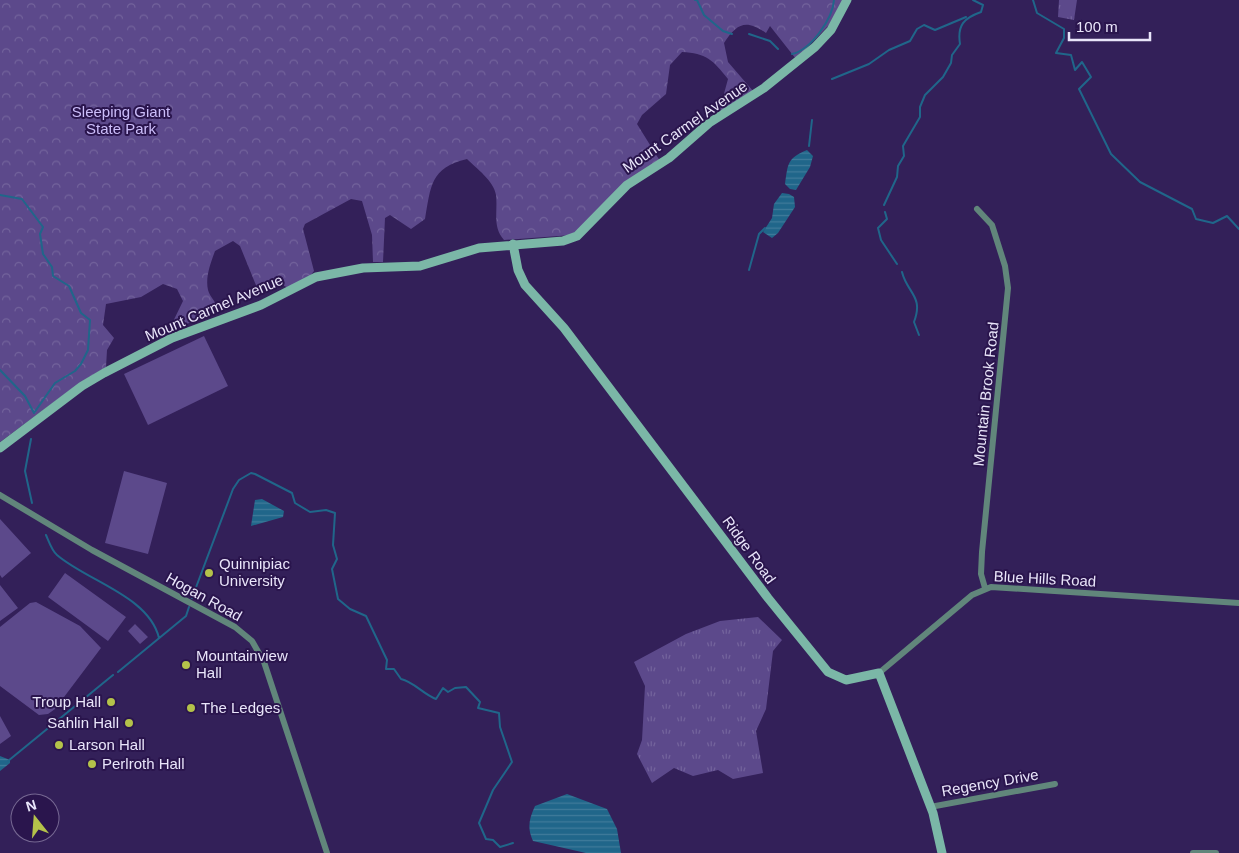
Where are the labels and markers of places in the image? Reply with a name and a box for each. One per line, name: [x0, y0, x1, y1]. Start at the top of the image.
place label: Quinnipiac University: [219, 555, 290, 589]
marker: Quinnipiac University: [203, 567, 215, 579]
place label: Mountainview Hall: [196, 647, 288, 681]
marker: Mountainview Hall: [180, 659, 192, 671]
place label: Troup Hall: [32, 693, 101, 710]
marker: Troup Hall: [105, 696, 117, 708]
place label: The Ledges: [201, 699, 280, 716]
marker: The Ledges: [185, 702, 197, 714]
place label: Sahlin Hall: [47, 714, 119, 731]
marker: Sahlin Hall: [123, 717, 135, 729]
place label: Larson Hall: [69, 736, 145, 753]
marker: Larson Hall: [53, 739, 65, 751]
place label: Perlroth Hall: [102, 755, 185, 772]
marker: Perlroth Hall: [86, 758, 98, 770]

